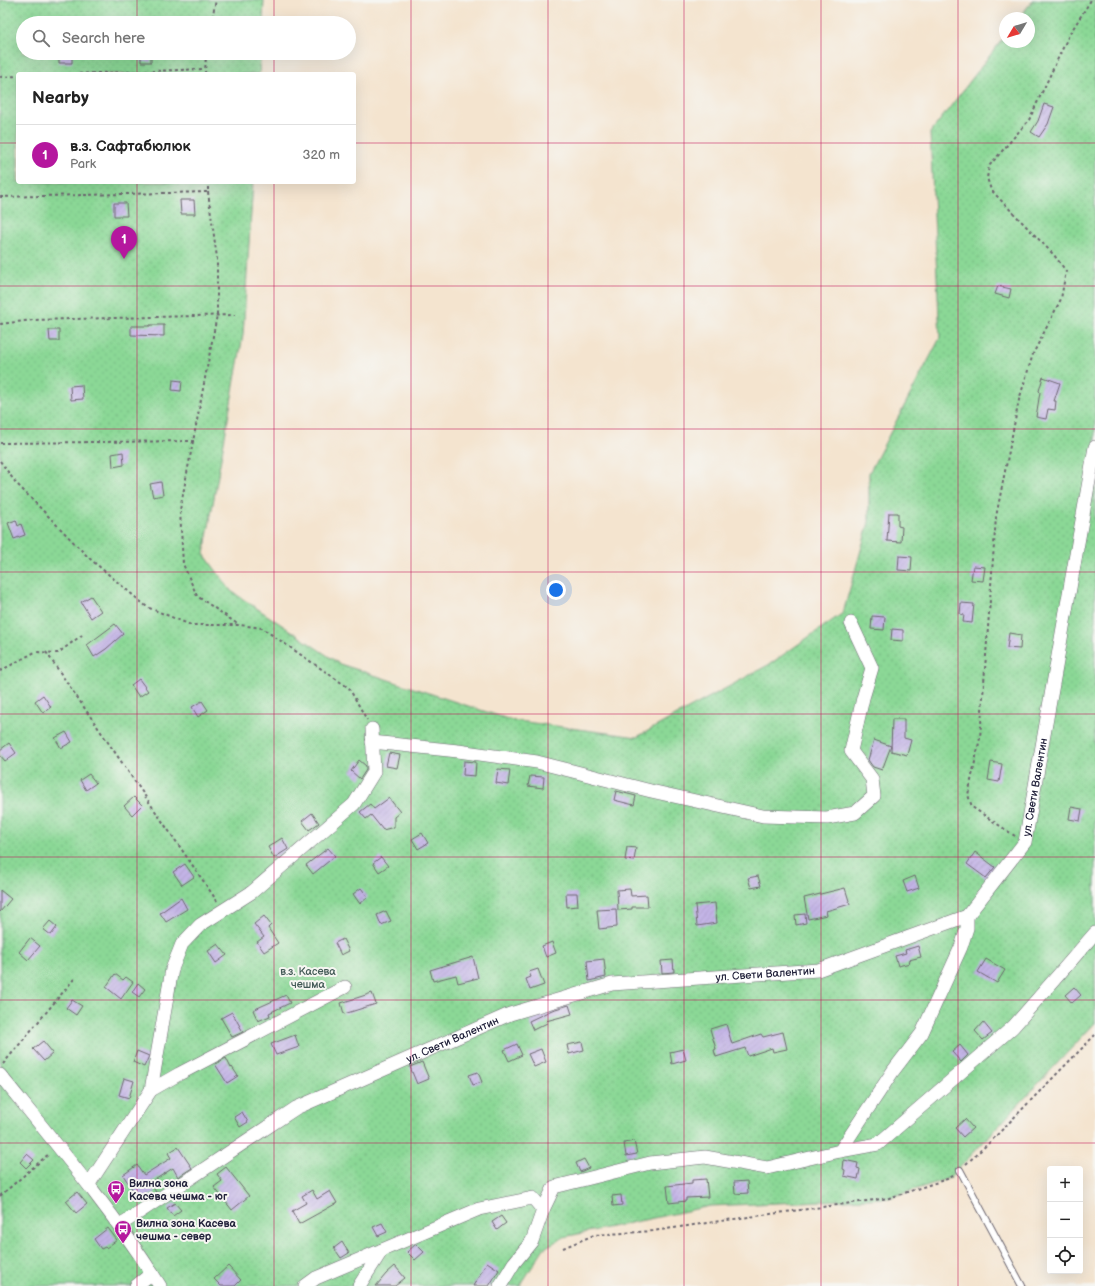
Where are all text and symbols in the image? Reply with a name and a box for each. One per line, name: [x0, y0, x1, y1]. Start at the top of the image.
north arrow: [999, 12, 1035, 48]
search box: [16, 16, 356, 60]
icon: search: [30, 27, 52, 49]
text: Search here: [62, 29, 145, 48]
text: Nearby: [32, 88, 89, 108]
text: в.з. Сафтабюлюк: [70, 137, 191, 156]
text: 1: [42, 147, 48, 163]
text: 320 m: [302, 147, 340, 163]
text: Park: [70, 156, 96, 172]
pin: 1: [111, 226, 137, 259]
your location: [546, 580, 566, 600]
street label: ул. Свети Валентин: [1020, 737, 1050, 838]
street label: ул. Свети Валентин: [715, 964, 815, 984]
park label: в.з. Касева чешма: [280, 965, 336, 991]
street label: ул. Свети Валентин: [404, 1014, 501, 1066]
map controls: [1047, 1166, 1083, 1274]
button: +: [1047, 1166, 1083, 1202]
place label: Вилна зона Касева чешма - юг: [129, 1177, 228, 1203]
bus stop icon: Вилна зона Касева чешма - юг: [106, 1179, 126, 1204]
button: −: [1047, 1202, 1083, 1238]
place label: Вилна зона Касева чешма - север: [136, 1217, 236, 1243]
bus stop icon: Вилна зона Касева чешма - север: [113, 1219, 133, 1244]
button: locate: [1047, 1238, 1083, 1274]

